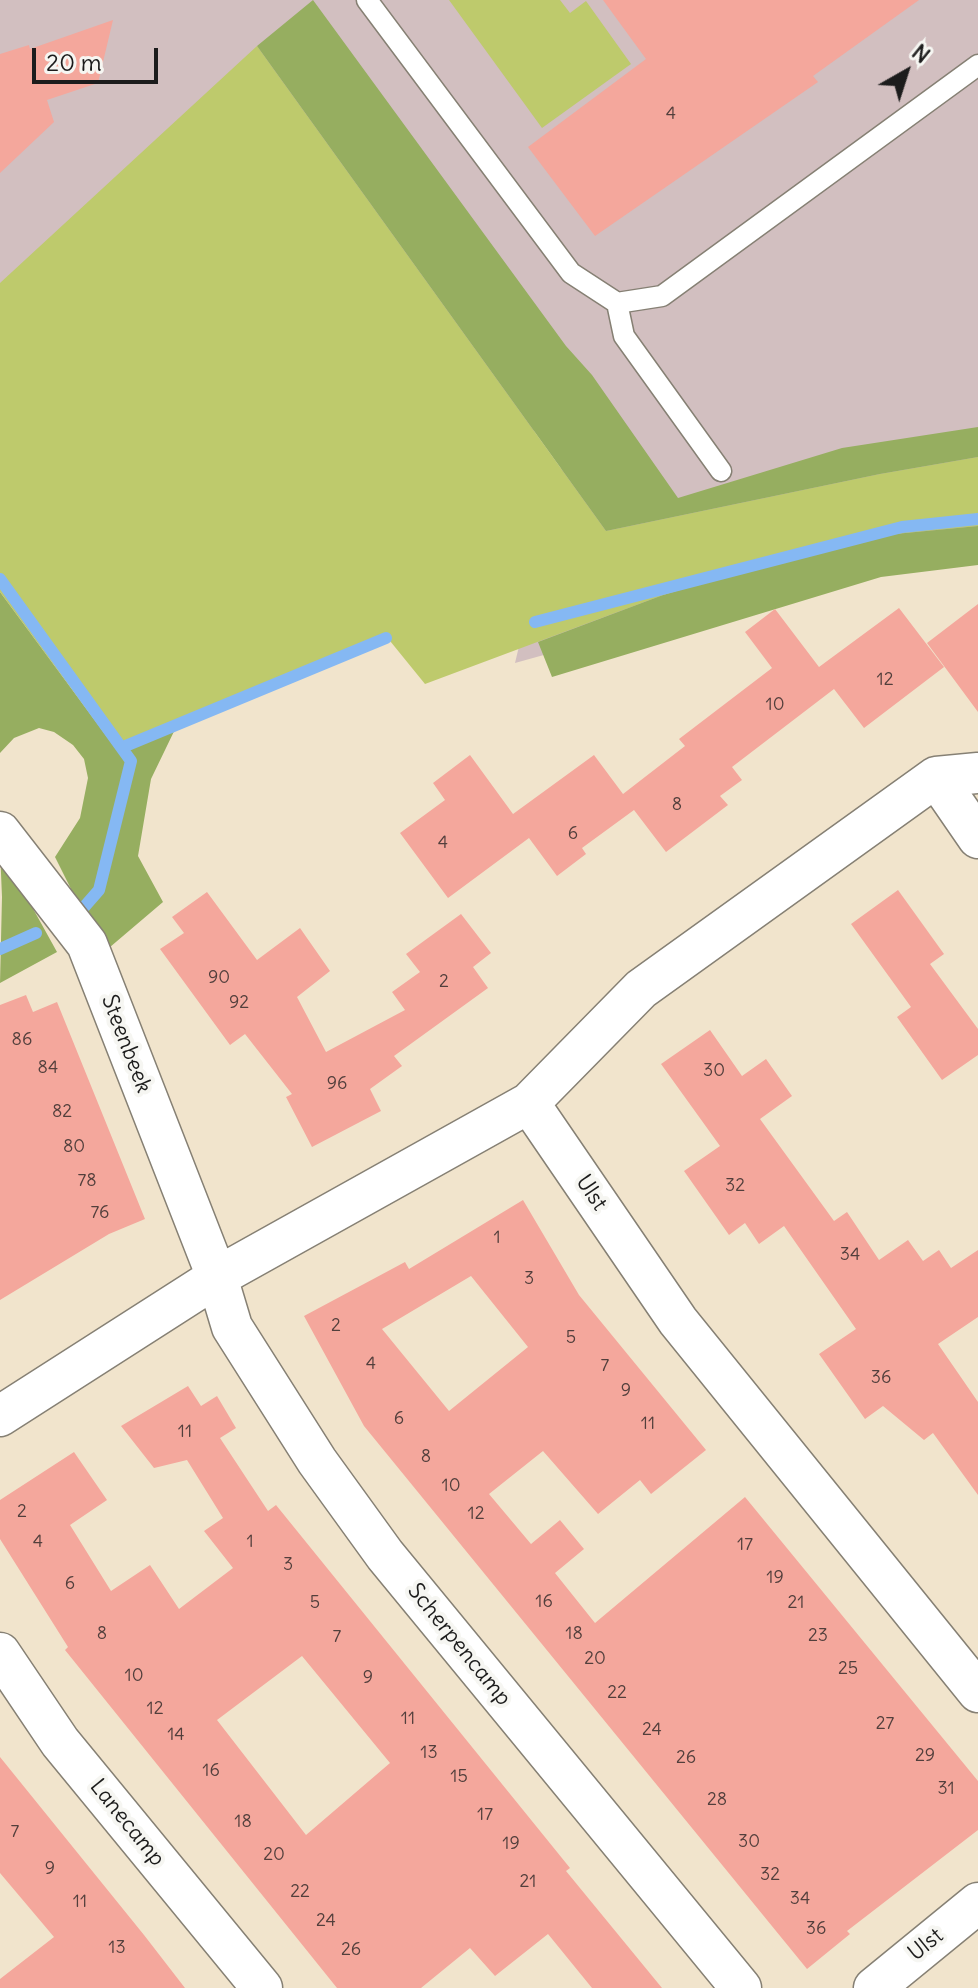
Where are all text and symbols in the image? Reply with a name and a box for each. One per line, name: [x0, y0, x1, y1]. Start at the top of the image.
scale bar: [36, 32, 162, 82]
north arrow: [866, 32, 946, 112]
text: N: [906, 38, 936, 69]
text: 20 m: [46, 47, 102, 77]
house number: 4: [666, 103, 676, 125]
house number: 12: [876, 669, 894, 691]
house number: 10: [766, 694, 784, 716]
house number: 8: [672, 794, 682, 816]
house number: 6: [568, 823, 578, 845]
house number: 4: [438, 832, 448, 854]
house number: 90: [208, 967, 230, 989]
house number: 2: [439, 971, 449, 993]
street label: Steenbeek: [95, 991, 157, 1097]
house number: 92: [229, 992, 249, 1014]
house number: 86: [12, 1029, 32, 1051]
house number: 84: [38, 1057, 58, 1079]
house number: 30: [703, 1060, 725, 1082]
house number: 96: [327, 1073, 347, 1095]
house number: 82: [52, 1101, 72, 1123]
house number: 80: [63, 1136, 85, 1158]
house number: 78: [77, 1170, 97, 1192]
street label: Ulst: [570, 1170, 612, 1216]
house number: 32: [725, 1175, 745, 1197]
house number: 76: [91, 1202, 109, 1224]
house number: 1: [493, 1227, 501, 1249]
house number: 34: [840, 1244, 860, 1266]
house number: 3: [524, 1268, 534, 1290]
house number: 2: [331, 1315, 341, 1337]
house number: 5: [566, 1327, 576, 1349]
house number: 4: [366, 1353, 376, 1375]
house number: 7: [601, 1355, 609, 1377]
house number: 36: [871, 1367, 891, 1389]
house number: 9: [621, 1380, 631, 1402]
house number: 6: [394, 1408, 404, 1430]
house number: 11: [641, 1413, 655, 1435]
house number: 11: [178, 1421, 192, 1443]
house number: 8: [421, 1446, 431, 1468]
house number: 10: [442, 1475, 460, 1497]
house number: 2: [17, 1501, 27, 1523]
house number: 12: [467, 1503, 485, 1525]
house number: 4: [33, 1531, 43, 1553]
house number: 1: [246, 1531, 254, 1553]
house number: 17: [737, 1534, 753, 1556]
house number: 3: [283, 1554, 293, 1576]
house number: 19: [766, 1567, 784, 1589]
house number: 6: [65, 1573, 75, 1595]
street label: Scherpencamp: [402, 1579, 516, 1711]
house number: 16: [535, 1591, 553, 1613]
house number: 5: [310, 1592, 320, 1614]
house number: 21: [787, 1592, 805, 1614]
house number: 8: [97, 1623, 107, 1645]
house number: 18: [565, 1623, 583, 1645]
house number: 23: [808, 1625, 828, 1647]
house number: 7: [333, 1626, 341, 1648]
house number: 20: [584, 1648, 606, 1670]
house number: 25: [838, 1658, 858, 1680]
house number: 10: [125, 1665, 143, 1687]
house number: 9: [363, 1667, 373, 1689]
house number: 22: [607, 1682, 627, 1704]
house number: 12: [146, 1698, 164, 1720]
house number: 11: [401, 1708, 415, 1730]
house number: 27: [876, 1713, 894, 1735]
house number: 24: [642, 1719, 662, 1741]
house number: 14: [167, 1724, 185, 1746]
house number: 13: [420, 1742, 438, 1764]
house number: 29: [915, 1745, 935, 1767]
house number: 26: [676, 1747, 696, 1769]
house number: 16: [202, 1760, 220, 1782]
house number: 15: [450, 1766, 468, 1788]
street label: Lanecamp: [84, 1774, 170, 1872]
house number: 31: [937, 1778, 955, 1800]
house number: 28: [707, 1789, 727, 1811]
house number: 17: [477, 1804, 493, 1826]
house number: 18: [234, 1811, 252, 1833]
house number: 7: [11, 1821, 19, 1843]
house number: 30: [738, 1831, 760, 1853]
house number: 19: [502, 1833, 520, 1855]
house number: 20: [263, 1844, 285, 1866]
house number: 9: [45, 1858, 55, 1880]
house number: 32: [760, 1864, 780, 1886]
house number: 21: [519, 1871, 537, 1893]
house number: 22: [290, 1881, 310, 1903]
house number: 34: [790, 1888, 810, 1910]
house number: 11: [73, 1891, 87, 1913]
house number: 24: [316, 1910, 336, 1932]
house number: 36: [806, 1918, 826, 1940]
street label: Ulst: [903, 1923, 949, 1967]
house number: 13: [108, 1937, 126, 1959]
house number: 26: [341, 1939, 361, 1961]

